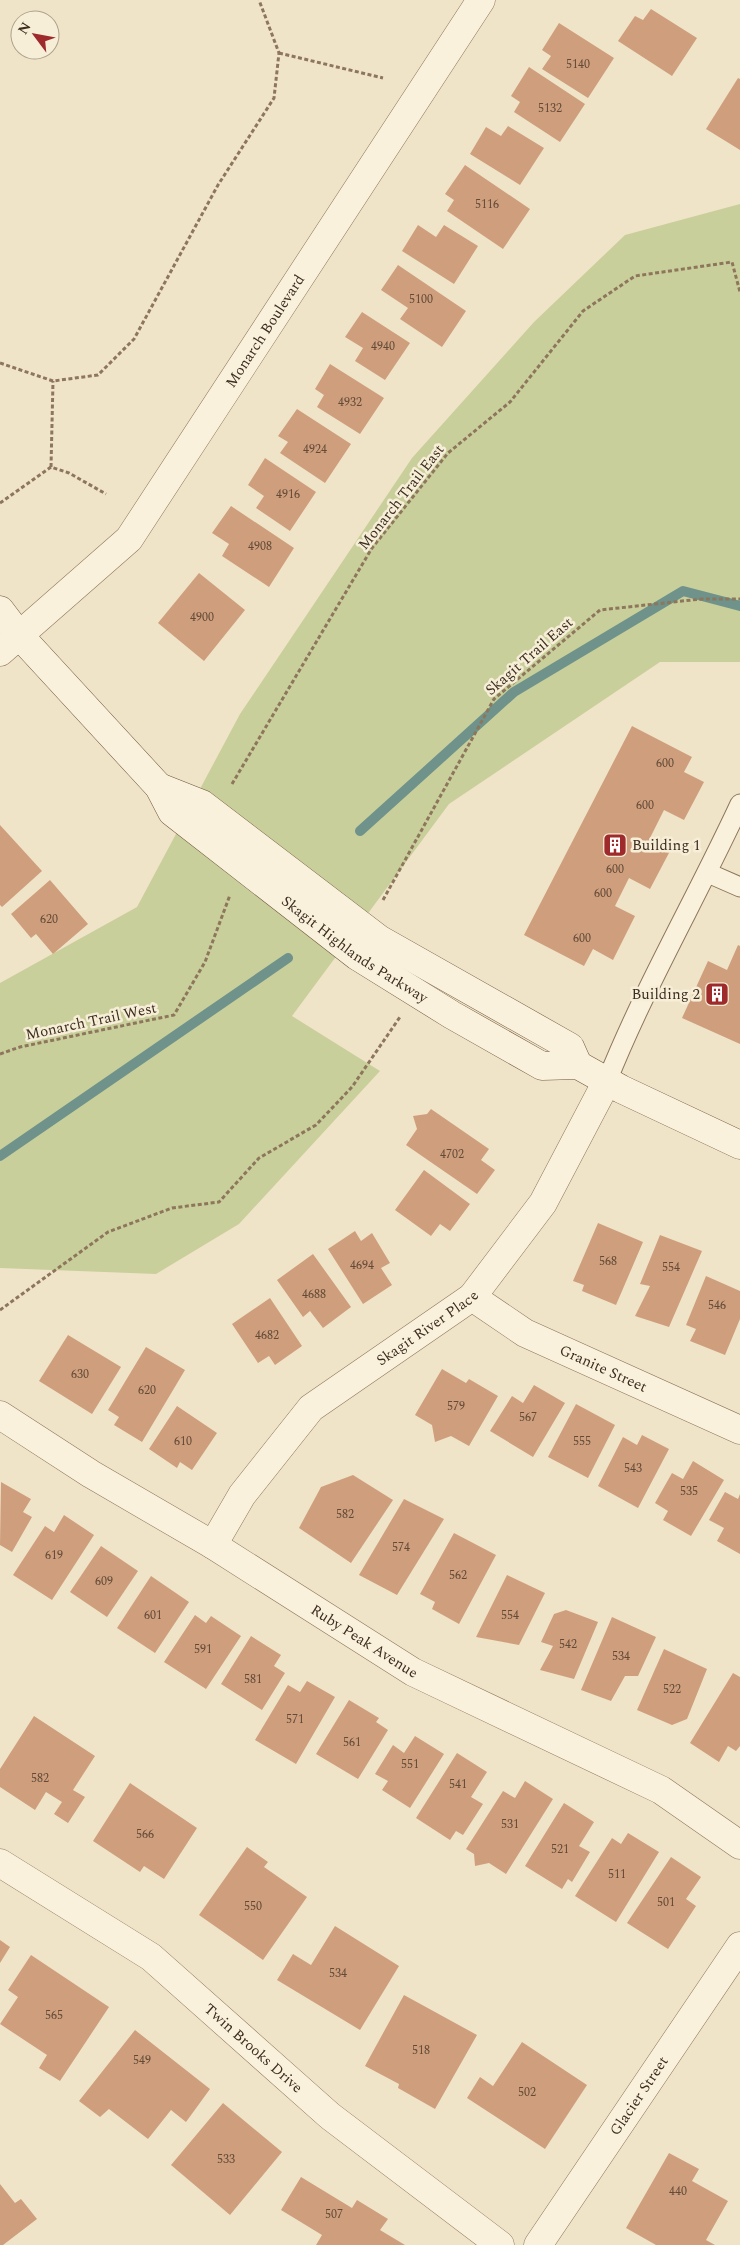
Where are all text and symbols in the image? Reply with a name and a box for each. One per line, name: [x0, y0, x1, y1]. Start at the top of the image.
north arrow: [10, 10, 60, 60]
text: N: [12, 18, 36, 39]
house number: 5140: [566, 55, 590, 74]
house number: 5132: [538, 99, 562, 118]
house number: 5116: [475, 195, 499, 214]
street label: Monarch Boulevard: [220, 270, 311, 392]
house number: 5100: [409, 290, 433, 309]
house number: 4940: [371, 337, 395, 356]
house number: 4932: [338, 393, 362, 412]
street label: Monarch Trail East: [353, 439, 450, 555]
house number: 4924: [303, 440, 327, 459]
house number: 4916: [276, 485, 300, 504]
house number: 4908: [248, 537, 272, 556]
house number: 4900: [190, 608, 214, 627]
street label: Skagit Trail East: [480, 612, 578, 701]
house number: 600: [656, 754, 674, 773]
house number: 600: [636, 796, 654, 815]
building icon: Building 1: [602, 832, 628, 858]
place label: Building 1: [632, 834, 701, 857]
house number: 600: [606, 860, 624, 879]
house number: 600: [594, 884, 612, 903]
street label: Skagit Highlands Parkway: [276, 890, 433, 1010]
house number: 620: [40, 910, 58, 929]
house number: 600: [573, 929, 591, 948]
building icon: Building 2: [704, 981, 730, 1007]
place label: Building 2: [631, 983, 700, 1006]
street label: Monarch Trail West: [23, 996, 159, 1047]
house number: 4702: [440, 1145, 464, 1164]
house number: 568: [599, 1252, 617, 1271]
house number: 4694: [350, 1256, 374, 1275]
house number: 554: [662, 1258, 680, 1277]
house number: 4688: [302, 1285, 326, 1304]
street label: Skagit River Place: [372, 1286, 485, 1372]
house number: 546: [708, 1296, 726, 1315]
house number: 4682: [255, 1326, 279, 1345]
street label: Granite Street: [556, 1339, 651, 1399]
house number: 630: [71, 1365, 89, 1384]
house number: 620: [138, 1381, 156, 1400]
house number: 579: [447, 1397, 465, 1416]
house number: 567: [519, 1408, 537, 1427]
house number: 610: [174, 1432, 192, 1451]
house number: 555: [573, 1432, 591, 1451]
house number: 543: [624, 1459, 642, 1478]
house number: 535: [680, 1482, 698, 1501]
house number: 582: [336, 1505, 354, 1524]
house number: 574: [392, 1538, 410, 1557]
house number: 619: [45, 1546, 63, 1565]
house number: 562: [449, 1566, 467, 1585]
house number: 609: [95, 1572, 113, 1591]
street label: Ruby Peak Avenue: [306, 1599, 421, 1685]
house number: 601: [144, 1606, 162, 1625]
house number: 554: [501, 1606, 519, 1625]
house number: 542: [559, 1635, 577, 1654]
house number: 591: [194, 1640, 212, 1659]
house number: 534: [612, 1647, 630, 1666]
house number: 581: [244, 1670, 262, 1689]
house number: 522: [663, 1680, 681, 1699]
house number: 571: [286, 1710, 304, 1729]
house number: 561: [343, 1733, 361, 1752]
house number: 551: [401, 1755, 419, 1774]
house number: 582: [31, 1769, 49, 1788]
house number: 541: [449, 1775, 467, 1794]
house number: 531: [501, 1815, 519, 1834]
house number: 566: [136, 1825, 154, 1844]
house number: 521: [551, 1840, 569, 1859]
house number: 511: [608, 1865, 626, 1884]
house number: 501: [657, 1893, 675, 1912]
house number: 550: [244, 1897, 262, 1916]
house number: 534: [329, 1964, 347, 1983]
street label: Twin Brooks Drive: [199, 1998, 308, 2099]
house number: 565: [45, 2006, 63, 2025]
house number: 518: [412, 2041, 430, 2060]
house number: 549: [133, 2051, 151, 2070]
street label: Glacier Street: [604, 2052, 674, 2141]
house number: 502: [518, 2083, 536, 2102]
house number: 533: [217, 2150, 235, 2169]
house number: 440: [669, 2182, 687, 2201]
house number: 507: [325, 2205, 343, 2224]

